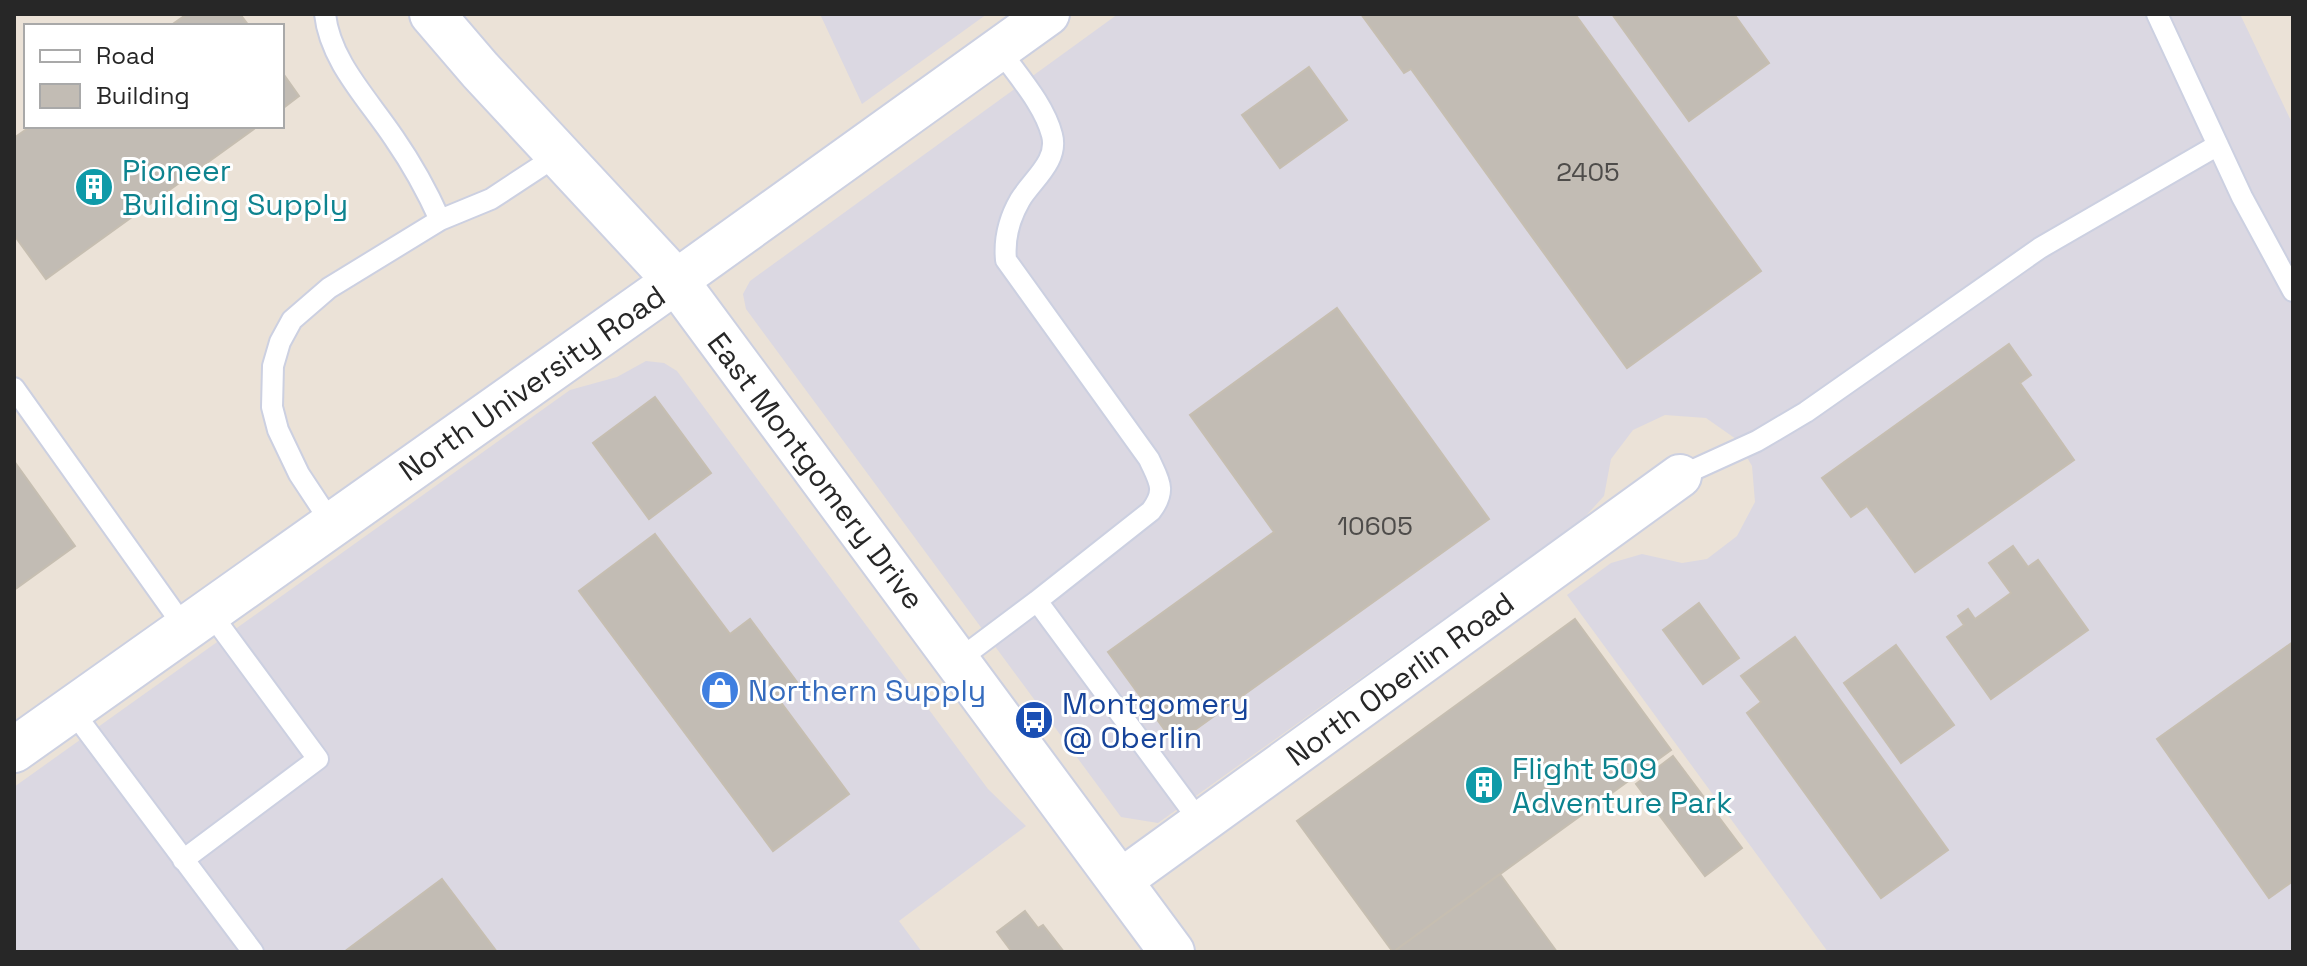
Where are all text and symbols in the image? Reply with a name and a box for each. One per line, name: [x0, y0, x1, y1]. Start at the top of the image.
legend: [24, 24, 284, 128]
text: Road: [96, 40, 155, 71]
text: Building: [96, 80, 190, 111]
place label: Pioneer Building Supply: [122, 151, 348, 224]
house number: 2405: [1556, 155, 1620, 189]
building icon: Pioneer Building Supply: [73, 166, 115, 208]
street label: North University Road: [391, 276, 673, 490]
street label: East Montgomery Drive: [699, 325, 933, 617]
house number: 10605: [1337, 509, 1413, 543]
street label: North Oberlin Road: [1278, 583, 1522, 775]
shop icon: Northern Supply: [699, 669, 741, 711]
place label: Northern Supply: [748, 671, 986, 710]
place label: Montgomery @ Oberlin: [1062, 684, 1249, 757]
bus stop icon: Montgomery @ Oberlin: [1013, 699, 1055, 741]
place label: Flight 509 Adventure Park: [1512, 749, 1732, 822]
building icon: Flight 509 Adventure Park: [1463, 764, 1505, 806]

